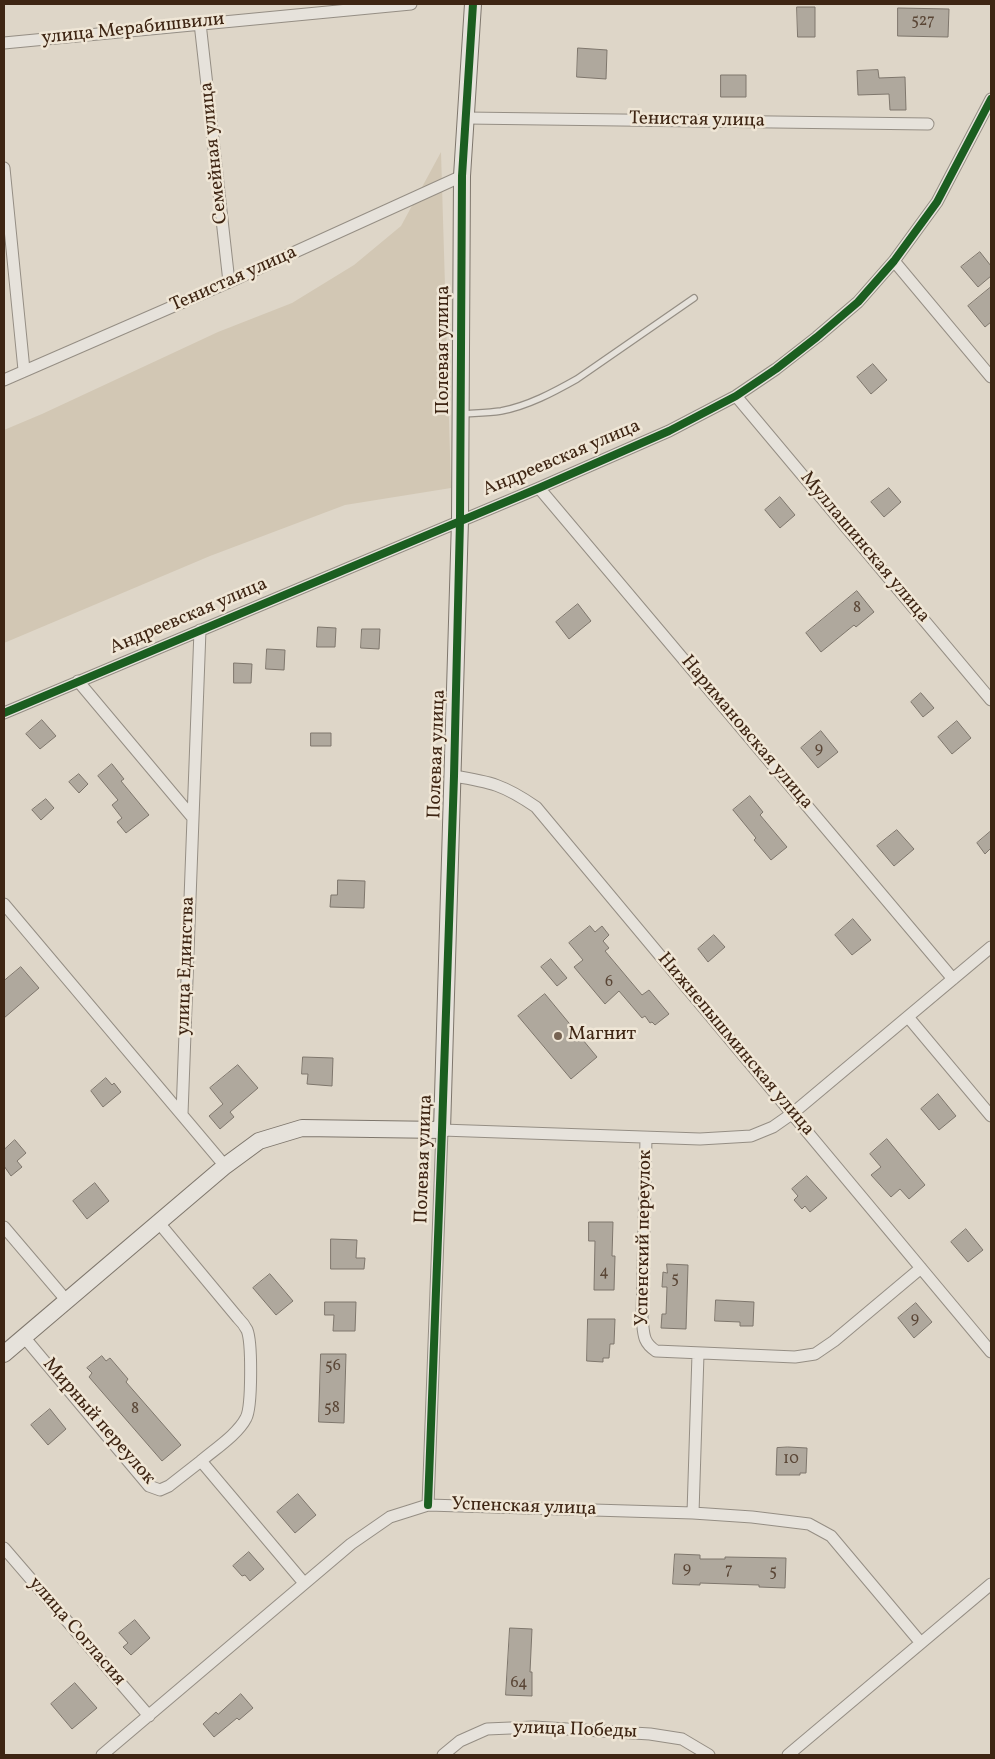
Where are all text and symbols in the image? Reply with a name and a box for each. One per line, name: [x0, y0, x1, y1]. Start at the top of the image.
street label: улица Мерабишвили: [40, 9, 226, 51]
house number: 527: [911, 12, 935, 32]
street label: Семейная улица: [196, 81, 234, 225]
street label: Тенистая улица: [629, 108, 765, 134]
street label: Тенистая улица: [167, 242, 301, 318]
street label: Полевая улица: [434, 285, 456, 415]
street label: Андреевская улица: [480, 416, 644, 502]
street label: Муллашинская улица: [794, 468, 934, 628]
street label: Андреевская улица: [107, 574, 271, 660]
house number: 8: [853, 599, 861, 619]
street label: Наримановская улица: [675, 651, 817, 815]
street label: Полевая улица: [424, 689, 452, 819]
house number: 9: [815, 740, 823, 760]
street label: улица Единства: [173, 896, 201, 1036]
street label: Нижнепышминская улица: [651, 949, 819, 1141]
house number: 6: [605, 973, 613, 993]
place label: Магнит: [568, 1025, 636, 1047]
marker: Магнит: [552, 1030, 564, 1042]
street label: Полевая улица: [411, 1094, 439, 1224]
street label: Успенский переулок: [632, 1150, 658, 1326]
house number: 4: [599, 1263, 609, 1283]
house number: 5: [671, 1270, 679, 1290]
house number: 9: [911, 1310, 919, 1330]
street label: Мирный переулок: [37, 1354, 159, 1490]
house number: 56: [325, 1357, 341, 1377]
house number: 58: [324, 1399, 340, 1419]
house number: 8: [131, 1400, 139, 1420]
house number: 10: [783, 1450, 799, 1470]
street label: Успенская улица: [451, 1494, 597, 1522]
house number: 9: [683, 1560, 691, 1580]
house number: 7: [725, 1561, 733, 1581]
house number: 5: [769, 1563, 777, 1583]
street label: улица Согласия: [23, 1573, 129, 1691]
house number: 64: [510, 1674, 528, 1694]
street label: улица Победы: [513, 1717, 637, 1745]

